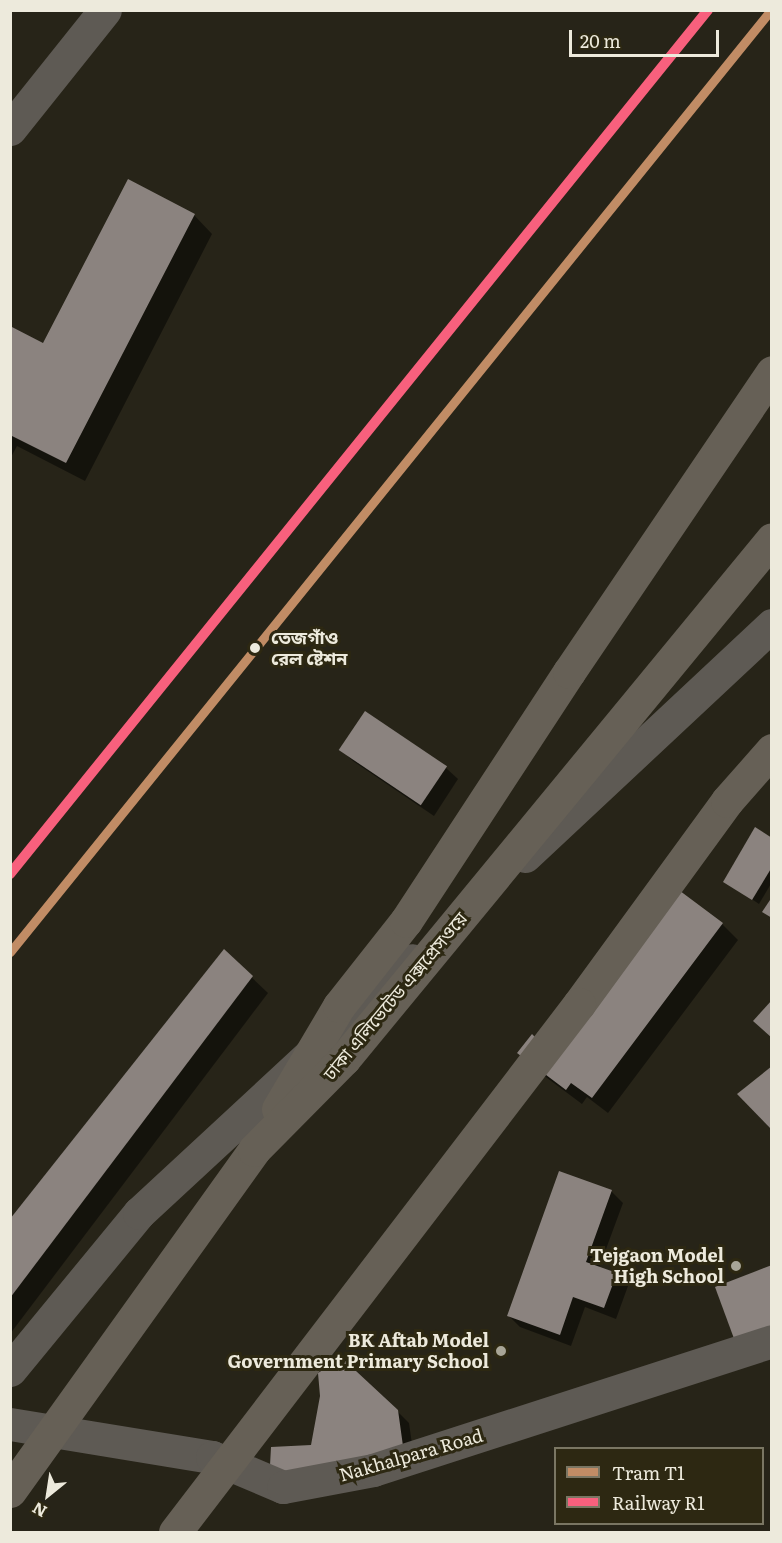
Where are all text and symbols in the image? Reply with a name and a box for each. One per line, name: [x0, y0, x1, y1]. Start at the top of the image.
scale bar: [572, 18, 722, 56]
text: 20 m: [580, 27, 621, 54]
place label: তেজগাঁও রেল ষ্টেশন: [271, 627, 347, 670]
marker: তেজগাঁও রেল ষ্টেশন: [244, 637, 266, 659]
street label: ঢাকা এলিভেটেড এক্সপ্রেসওয়ে: [319, 908, 471, 1084]
place label: Tejgaon Model High School: [590, 1245, 724, 1288]
marker: Tejgaon Model High School: [729, 1259, 743, 1273]
place label: BK Aftab Model Government Primary School: [227, 1330, 489, 1372]
marker: BK Aftab Model Government Primary School: [494, 1344, 508, 1358]
street label: Nakhalpara Road: [337, 1424, 485, 1486]
legend: [554, 1447, 764, 1525]
text: Tram T1: [612, 1459, 685, 1486]
north arrow: [18, 1465, 78, 1525]
text: Railway R1: [612, 1489, 705, 1516]
text: N: [27, 1497, 51, 1524]

